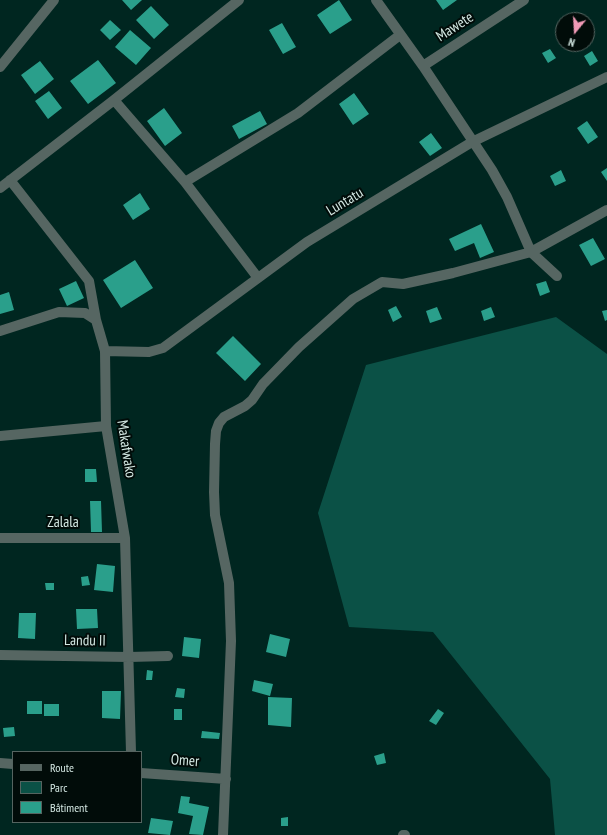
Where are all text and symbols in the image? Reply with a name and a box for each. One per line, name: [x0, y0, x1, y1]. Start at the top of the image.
street label: Mawete: [433, 8, 477, 46]
north arrow: [555, 12, 595, 52]
text: N: [567, 35, 577, 50]
street label: Luntatu: [323, 184, 367, 220]
street label: Makafwako: [113, 419, 139, 479]
street label: Zalala: [47, 514, 79, 532]
street label: Landu II: [64, 632, 106, 650]
legend: [12, 751, 142, 823]
street label: Omer: [170, 751, 200, 771]
text: Route: [50, 760, 74, 775]
text: Parc: [50, 780, 67, 795]
text: Bâtiment: [50, 800, 88, 815]

